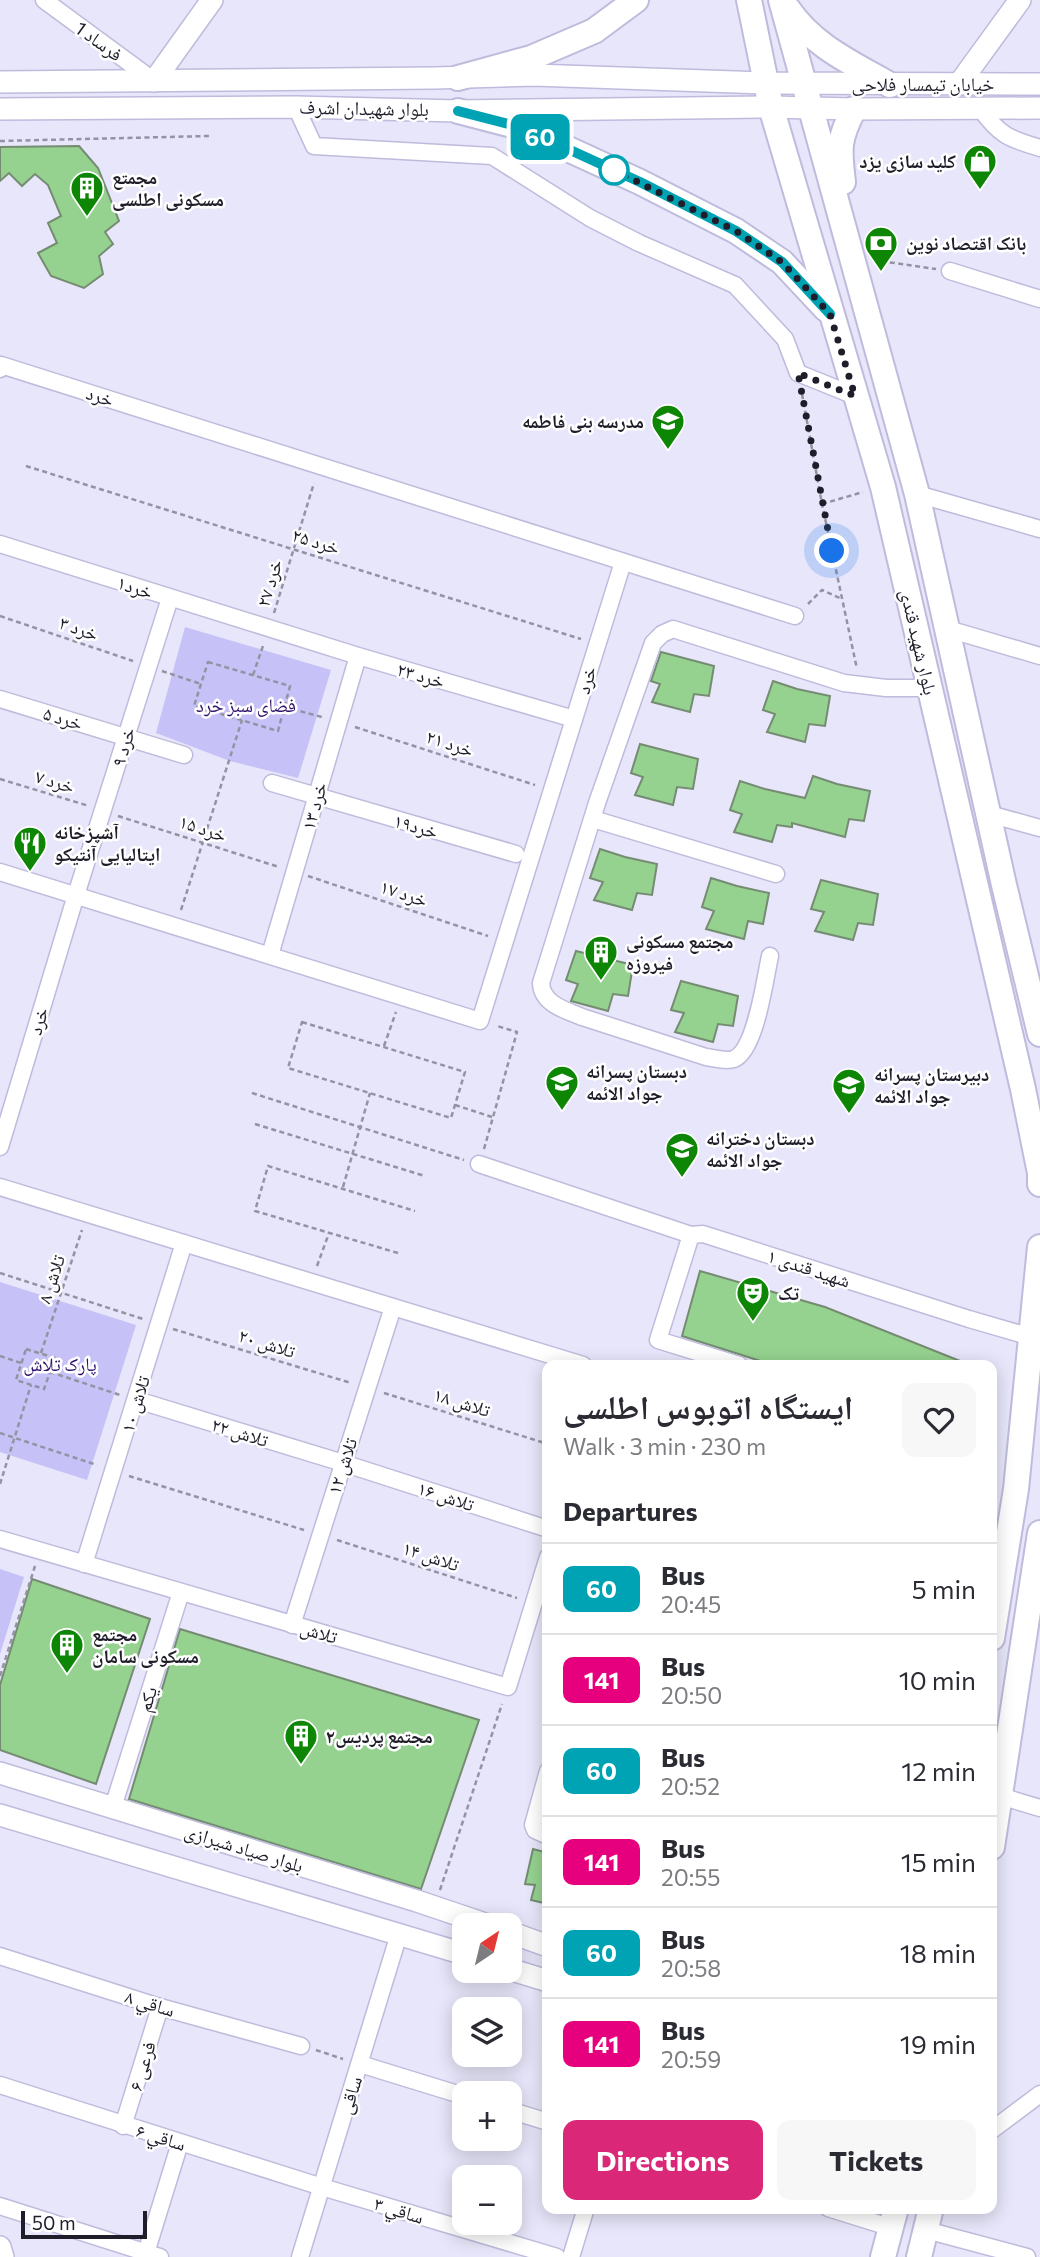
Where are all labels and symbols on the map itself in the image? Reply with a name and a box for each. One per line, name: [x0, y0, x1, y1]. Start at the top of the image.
street label: فرساد 1: [71, 16, 127, 66]
street label: خیابان تیمسار فلاحی: [852, 72, 994, 96]
street label: بلوار شهیدان اشرف: [299, 95, 429, 121]
line badge: 60: [508, 114, 572, 160]
shop icon: کلید سازی یزد: [961, 142, 999, 191]
place label: کلید سازی یزد: [859, 149, 957, 173]
unlabelled marker: [599, 155, 629, 185]
place label: مجمتع مسکونی اطلسی: [112, 165, 224, 211]
building icon: مجمتع مسکونی اطلسی: [68, 169, 106, 218]
bank icon: بانک اقتصاد نوین: [862, 224, 900, 273]
place label: بانک اقتصاد نوین: [906, 231, 1026, 255]
street label: خرد: [83, 380, 117, 412]
school or university icon: مدرسه بنی فاطمه: [649, 402, 687, 451]
place label: مدرسه بنی فاطمه: [522, 409, 644, 433]
street label: خرد ۲۵: [289, 522, 343, 560]
your location: [814, 533, 849, 568]
street label: خرد ۲۷: [250, 556, 288, 610]
street label: خرد۱: [114, 570, 156, 604]
street label: بلوار شهید قندی: [895, 587, 943, 697]
street label: خرد ۳: [56, 610, 102, 646]
street label: خرد ۲۳: [394, 657, 448, 693]
street label: خرد: [570, 663, 602, 697]
park label: فضای سبز خرد: [196, 693, 296, 717]
street label: خرد ۵: [40, 701, 86, 735]
street label: خرد ۹: [106, 724, 140, 770]
street label: خرد ۲۱: [423, 724, 477, 762]
street label: خرد ۷: [32, 764, 78, 798]
street label: خرد ۱۳: [296, 779, 332, 833]
street label: خرد۱۹: [391, 808, 441, 844]
street label: خرد ۱۵: [176, 809, 230, 847]
place label: آشپزخانه ایتالیایی آنتیکو: [54, 820, 160, 866]
restaurant icon: آشپزخانه ایتالیایی آنتیکو: [11, 824, 49, 873]
street label: خرد ۱۷: [377, 874, 431, 912]
place label: مجتمع مسکونی فیروزه: [626, 929, 734, 975]
building icon: مجتمع مسکونی فیروزه: [582, 933, 620, 982]
street label: خرد: [22, 1004, 54, 1038]
place label: دبستان پسرانه جواد الائمه: [586, 1059, 687, 1104]
place label: دبیرستان پسرانه جواد الائمه: [874, 1062, 989, 1107]
school or university icon: دبستان پسرانه جواد الائمه: [543, 1063, 581, 1112]
school or university icon: دبیرستان پسرانه جواد الائمه: [830, 1066, 868, 1115]
place label: دبستان دخترانه جواد الائمه: [706, 1126, 815, 1171]
school or university icon: دبستان دخترانه جواد الائمه: [663, 1130, 701, 1179]
street label: شهيد قندی ۱: [765, 1243, 853, 1293]
street label: تلاش ۸: [32, 1251, 70, 1306]
theatre icon: تک: [734, 1274, 772, 1323]
place label: تک: [778, 1281, 800, 1304]
street label: تلاش ۲۰: [236, 1323, 299, 1363]
park label: پارک تلاش: [23, 1352, 97, 1376]
street label: تلاش ۱۰: [115, 1372, 155, 1435]
street label: تلاش ۱۸: [431, 1382, 494, 1422]
street label: تلاش ۲۲: [209, 1412, 272, 1452]
street label: تلاش ۱۲: [322, 1434, 363, 1497]
street label: تلاش ۱۶: [415, 1476, 478, 1517]
street label: تلاش ۱۴: [400, 1536, 463, 1577]
street label: تلاش: [298, 1615, 341, 1649]
place label: مجتمع مسکونی سامان: [92, 1622, 199, 1668]
building icon: مجتمع مسکونی سامان: [48, 1626, 86, 1675]
street label: یکم: [132, 1683, 163, 1715]
building icon: مجتمع پردیس۲: [282, 1717, 320, 1766]
place label: مجتمع پردیس۲: [326, 1724, 433, 1749]
street label: بلوار صیاد شیرازی: [182, 1819, 306, 1877]
north arrow: [452, 1913, 522, 1983]
street label: ساقي ۸: [121, 1984, 178, 2026]
street label: فرعی ۶: [123, 2038, 161, 2094]
street label: ساقی: [333, 2073, 367, 2117]
street label: ساقي ۶: [132, 2118, 189, 2160]
street label: ساقي ۳: [370, 2191, 427, 2233]
scale bar: [21, 2208, 147, 2240]

